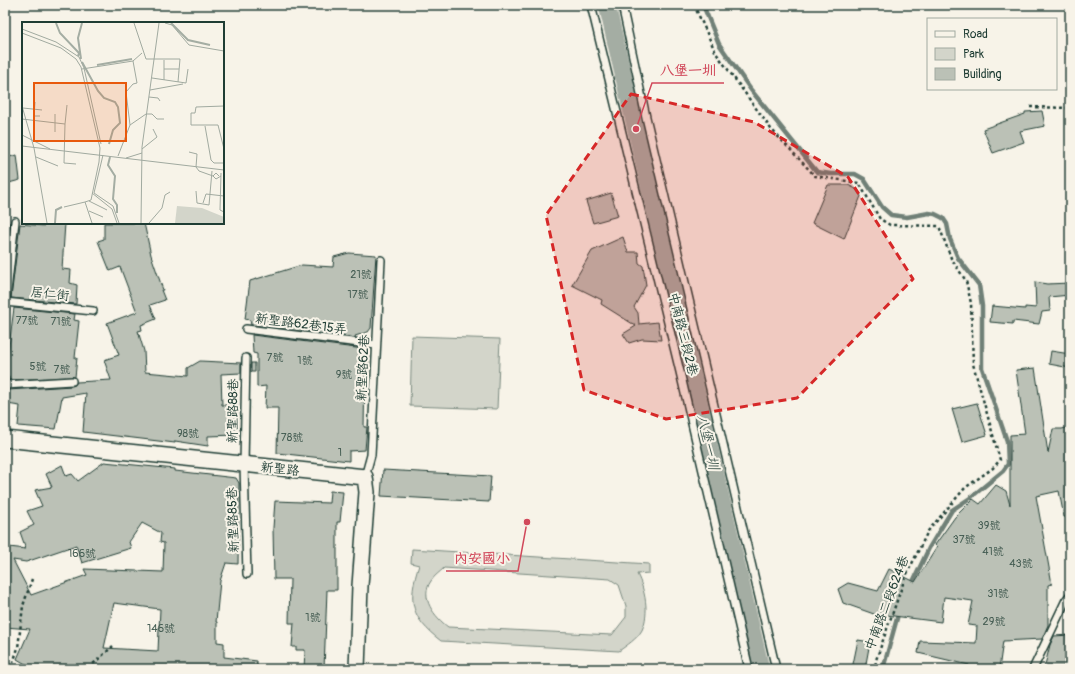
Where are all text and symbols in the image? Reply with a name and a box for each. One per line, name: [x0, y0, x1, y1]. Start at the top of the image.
legend: [927, 18, 1057, 90]
inset map: [22, 22, 224, 224]
text: Road: [963, 27, 988, 42]
text: Park: [963, 47, 984, 62]
callout: 八堡一圳: [652, 57, 724, 83]
text: 八堡一圳: [660, 62, 716, 79]
text: Building: [963, 67, 1002, 82]
house number: 21號: [350, 268, 372, 281]
street label: 居仁街: [30, 284, 70, 304]
house number: 17號: [347, 288, 369, 301]
street label: 中南路三段2巷: [665, 291, 701, 377]
street label: 新聖路62巷15弄: [254, 310, 348, 338]
house number: 77號: [16, 314, 38, 327]
house number: 71號: [50, 315, 72, 328]
street label: 新聖路62巷: [353, 334, 373, 402]
house number: 7號: [267, 351, 283, 364]
house number: 1號: [297, 354, 313, 367]
house number: 5號: [30, 360, 46, 373]
house number: 7號: [54, 363, 70, 376]
house number: 9號: [336, 368, 352, 381]
street label: 新聖路88巷: [224, 378, 242, 444]
water label: 八堡一圳: [693, 413, 723, 473]
house number: 98號: [177, 427, 199, 440]
house number: 78號: [281, 431, 303, 444]
house number: 1: [338, 446, 342, 459]
street label: 新聖路: [260, 459, 300, 479]
street label: 新聖路85巷: [224, 487, 242, 553]
house number: 39號: [978, 519, 1000, 532]
house number: 37號: [953, 533, 975, 546]
callout: 內安國小: [446, 545, 518, 571]
house number: 41號: [982, 545, 1004, 558]
house number: 166號: [68, 547, 96, 560]
text: 內安國小: [454, 550, 510, 567]
street label: 中南路二段624巷: [862, 553, 912, 653]
house number: 43號: [1009, 557, 1033, 570]
house number: 31號: [987, 587, 1009, 600]
house number: 1號: [305, 611, 321, 624]
house number: 29號: [983, 615, 1005, 628]
house number: 146號: [147, 622, 175, 635]

